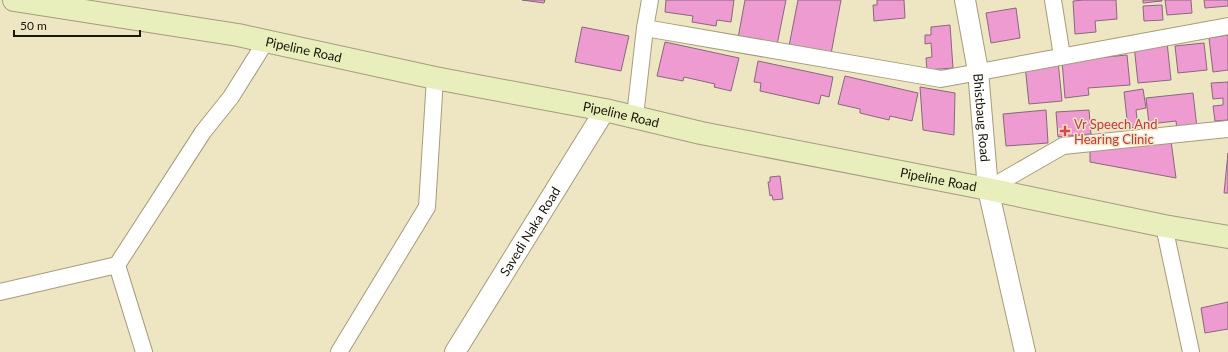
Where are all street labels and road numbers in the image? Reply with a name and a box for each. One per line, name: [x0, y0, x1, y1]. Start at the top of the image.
street label: Pipeline Road: [264, 33, 343, 65]
street label: Bhistbaug Road: [970, 73, 994, 163]
street label: Pipeline Road: [582, 98, 661, 131]
street label: Pipeline Road: [899, 164, 978, 195]
street label: Savedi Naka Road: [496, 184, 563, 279]

